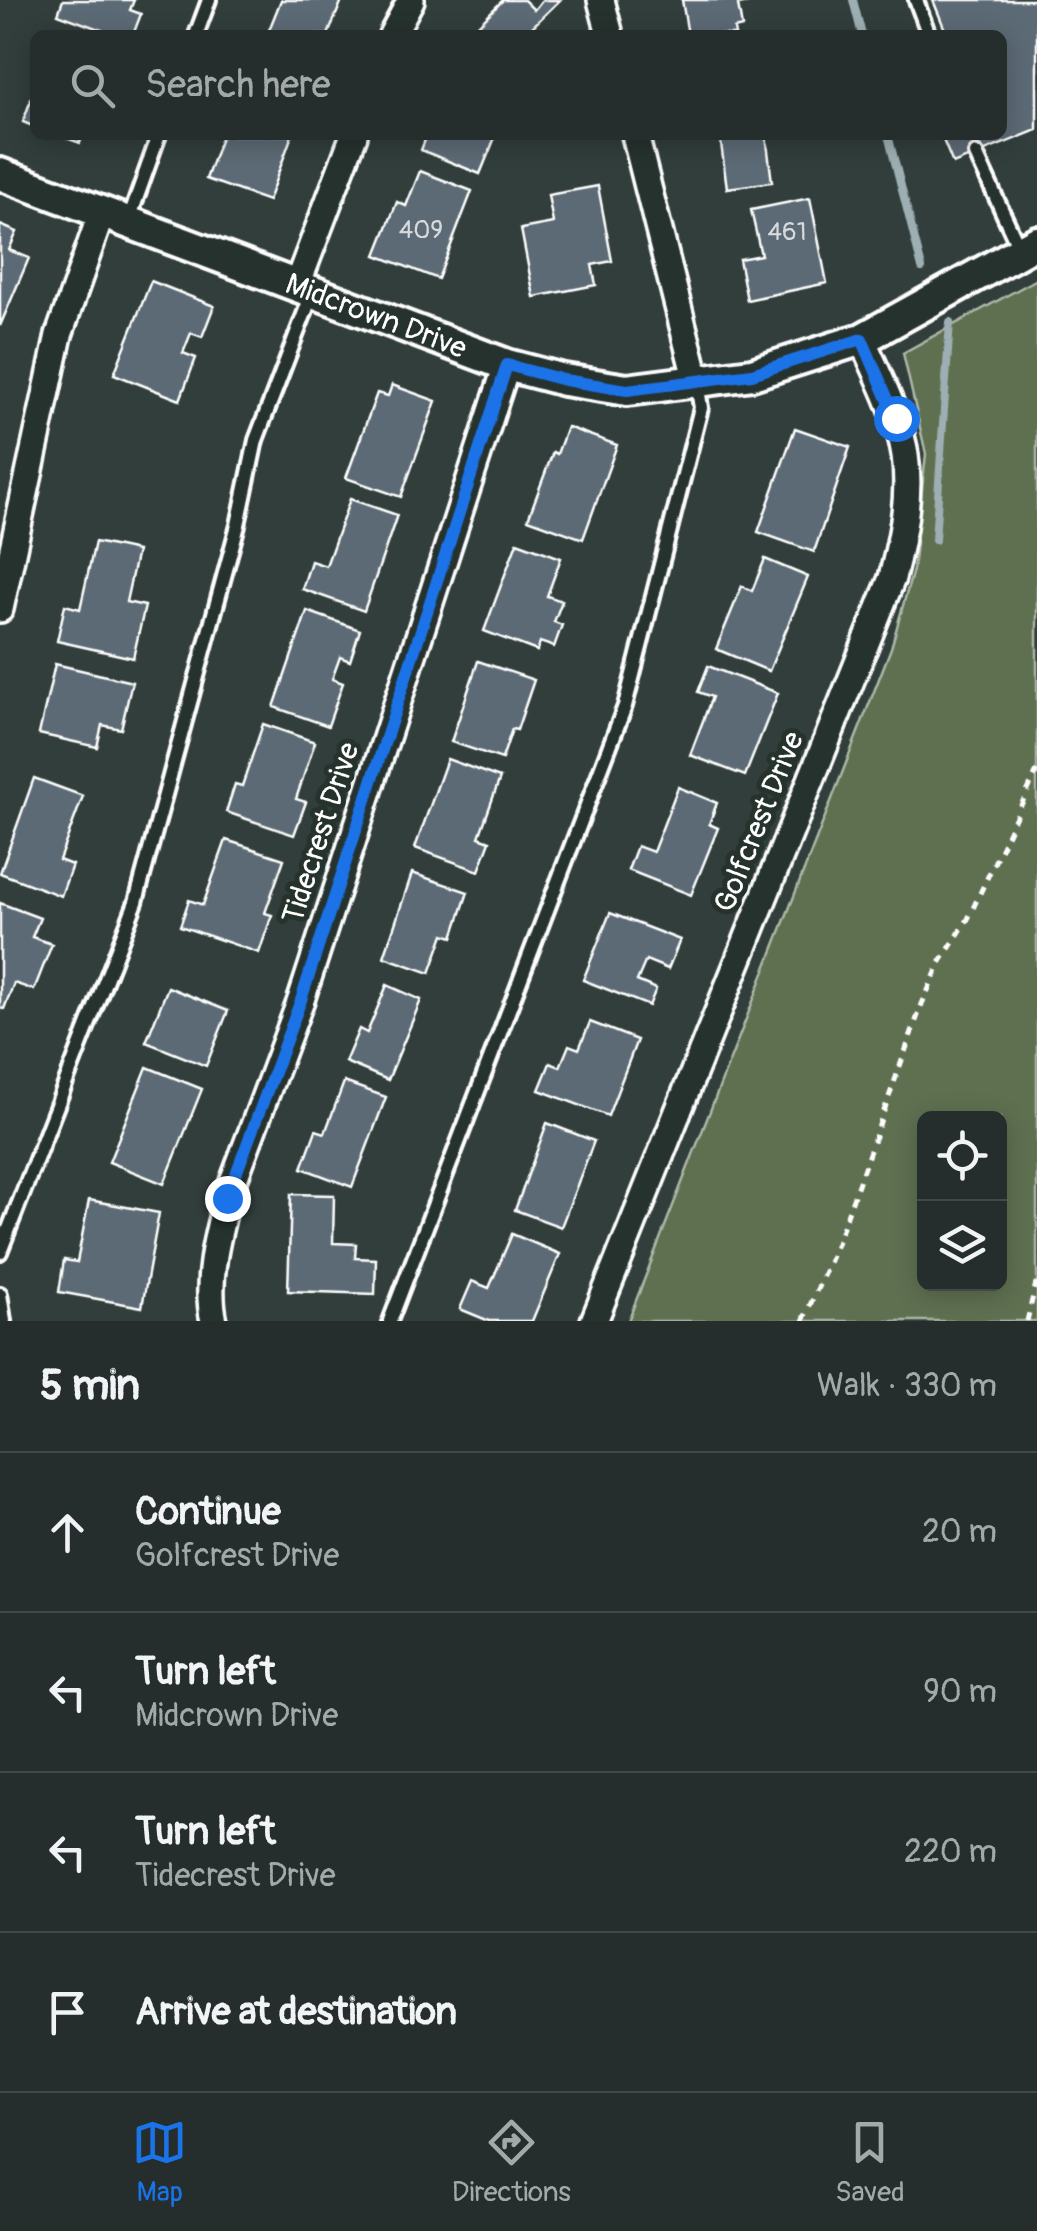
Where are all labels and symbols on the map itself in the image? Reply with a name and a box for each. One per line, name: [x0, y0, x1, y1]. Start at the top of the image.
house number: 409: [399, 215, 443, 246]
house number: 461: [768, 217, 806, 248]
street label: Midcrown Drive: [280, 265, 472, 367]
route start: [874, 396, 920, 442]
street label: Golfcrest Drive: [706, 726, 812, 918]
street label: Tidecrest Drive: [274, 738, 368, 928]
route end: [205, 1176, 251, 1222]

